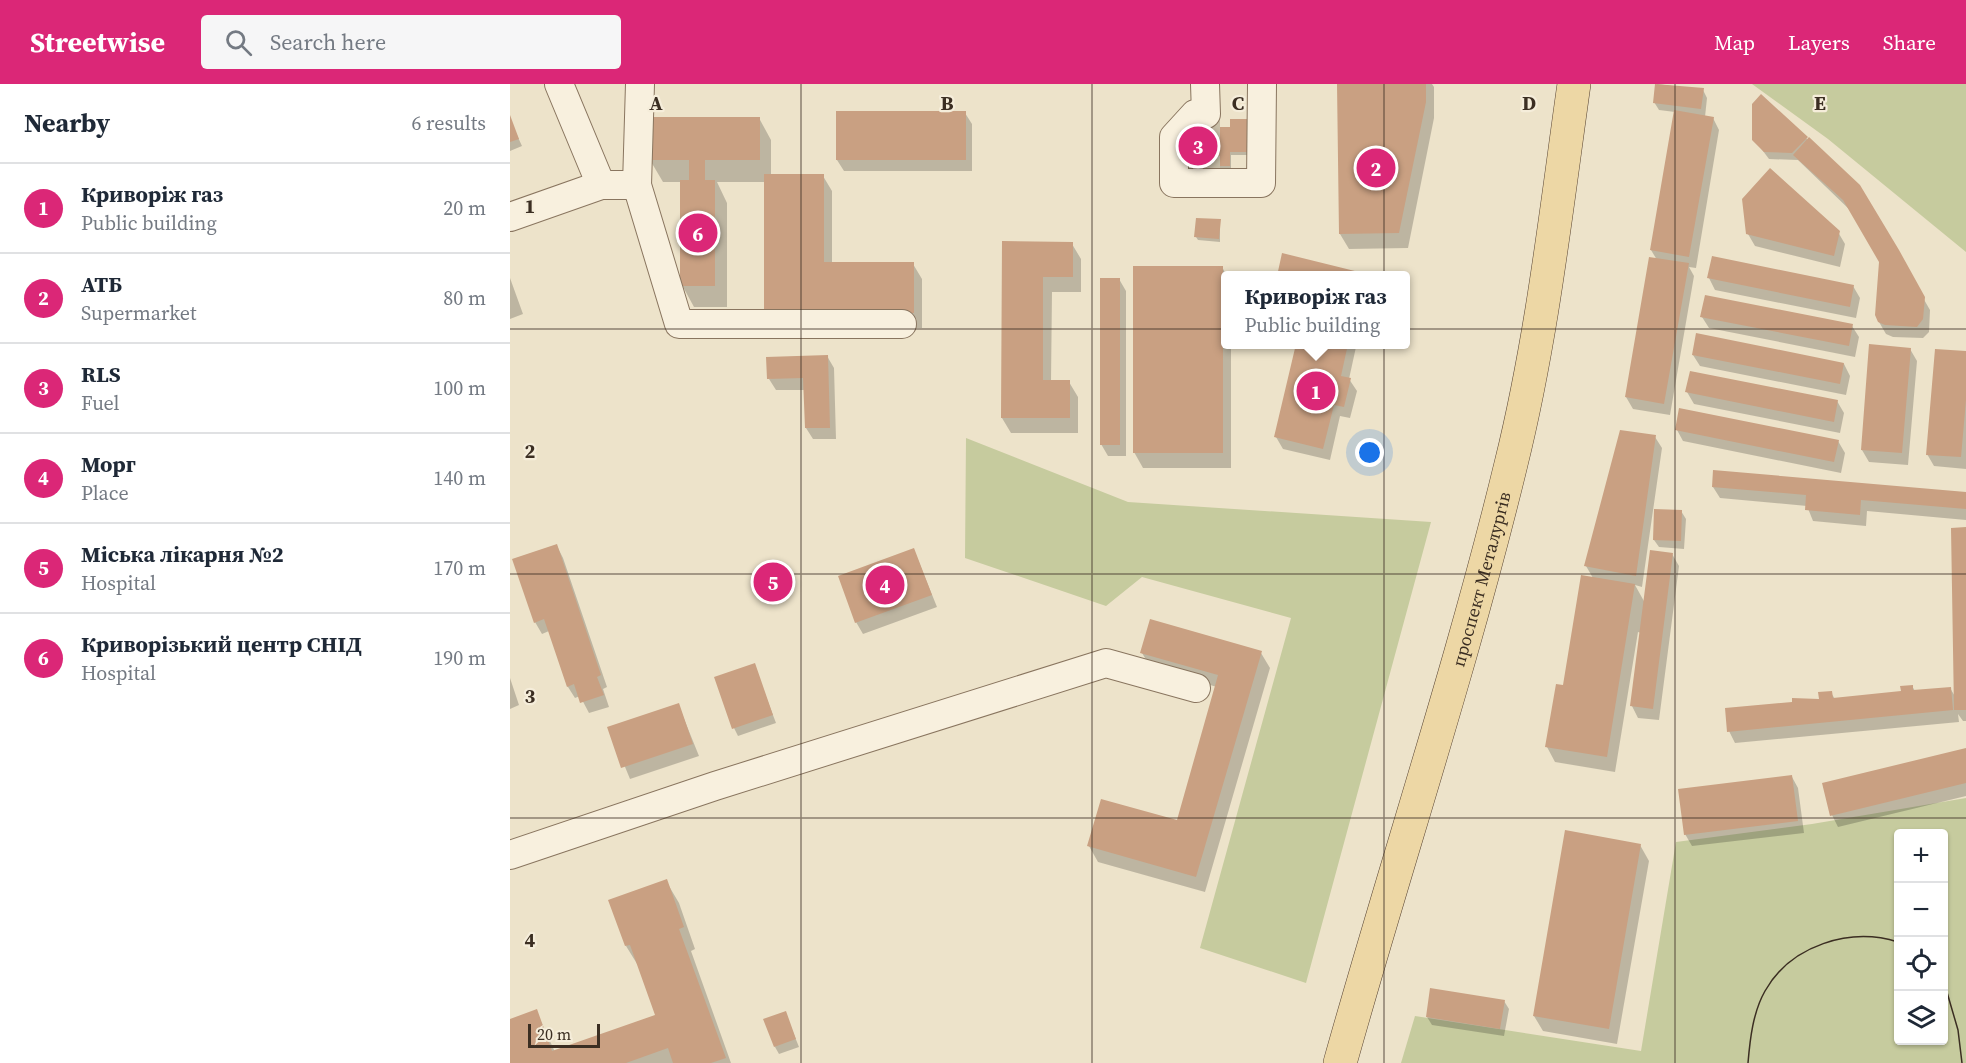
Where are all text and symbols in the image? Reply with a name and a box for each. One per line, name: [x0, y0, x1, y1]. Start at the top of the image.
search box: [201, 15, 621, 69]
text: Streetwise: [30, 23, 165, 61]
icon: search: [222, 26, 255, 59]
text: Search here: [270, 27, 386, 57]
text: Map: [1714, 28, 1755, 57]
text: Layers: [1788, 28, 1850, 57]
text: Share: [1883, 28, 1936, 57]
text: A: [649, 89, 663, 117]
text: B: [940, 89, 954, 117]
text: C: [1232, 89, 1244, 117]
text: D: [1522, 89, 1536, 117]
text: E: [1814, 89, 1826, 117]
text: Nearby: [24, 105, 110, 141]
text: 6 results: [411, 109, 486, 137]
pin: 3: [1178, 124, 1218, 168]
pin: 2: [1356, 146, 1396, 190]
text: Криворіж газ: [81, 179, 223, 209]
text: 1: [525, 192, 535, 220]
text: 1: [38, 194, 49, 222]
text: 20 m: [443, 194, 486, 222]
text: Public building: [81, 209, 217, 237]
pin: 6: [678, 210, 717, 256]
text: АТБ: [81, 269, 122, 299]
popup: [1221, 271, 1410, 349]
text: Криворіж газ: [1245, 281, 1387, 311]
text: 2: [38, 284, 49, 312]
text: 80 m: [443, 284, 486, 312]
text: Supermarket: [81, 299, 196, 327]
text: Public building: [1245, 311, 1380, 339]
text: RLS: [81, 359, 121, 389]
pin: 1: [1296, 368, 1336, 414]
text: 3: [38, 374, 49, 402]
text: 100 m: [433, 374, 486, 402]
text: Fuel: [81, 389, 120, 417]
text: 2: [525, 437, 536, 465]
your location: [1355, 438, 1384, 467]
text: Морг: [81, 449, 136, 479]
text: 4: [38, 464, 49, 492]
text: 140 m: [433, 464, 486, 492]
text: Place: [81, 479, 129, 507]
street label: проспект Металургів: [1445, 489, 1516, 669]
text: Міська лікарня №2: [81, 539, 284, 569]
text: 5: [38, 554, 49, 582]
text: 170 m: [433, 554, 486, 582]
pin: 5: [754, 560, 792, 604]
pin: 4: [866, 562, 904, 608]
text: Hospital: [81, 569, 156, 597]
text: Криворізький центр СНІД: [81, 629, 362, 659]
text: 6: [38, 644, 49, 672]
text: 190 m: [433, 644, 486, 672]
text: Hospital: [81, 659, 156, 687]
text: 3: [525, 682, 536, 710]
map controls: [1894, 829, 1948, 1045]
button: +: [1894, 829, 1948, 883]
button: −: [1894, 883, 1948, 937]
text: 4: [525, 926, 536, 954]
button: locate: [1894, 937, 1948, 991]
button: layers: [1894, 991, 1948, 1045]
scale bar: [528, 1021, 600, 1048]
text: 20 m: [537, 1023, 571, 1045]

